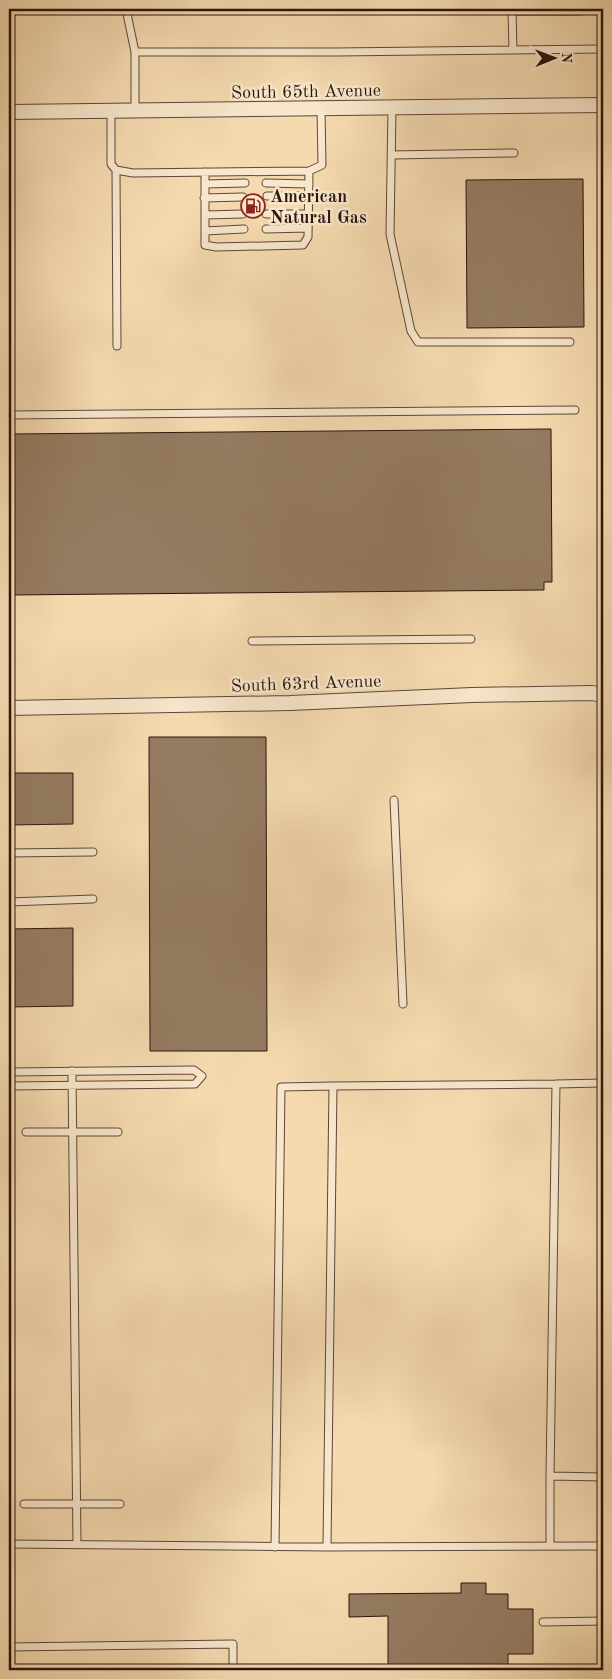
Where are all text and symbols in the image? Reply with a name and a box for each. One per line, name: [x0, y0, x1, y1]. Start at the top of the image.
north arrow: [530, 32, 580, 82]
text: N: [559, 52, 573, 64]
street label: South 65th Avenue: [231, 82, 381, 102]
place label: American Natural Gas: [270, 188, 367, 227]
fuel station icon: American Natural Gas: [240, 193, 266, 219]
street label: South 63rd Avenue: [230, 672, 382, 696]

